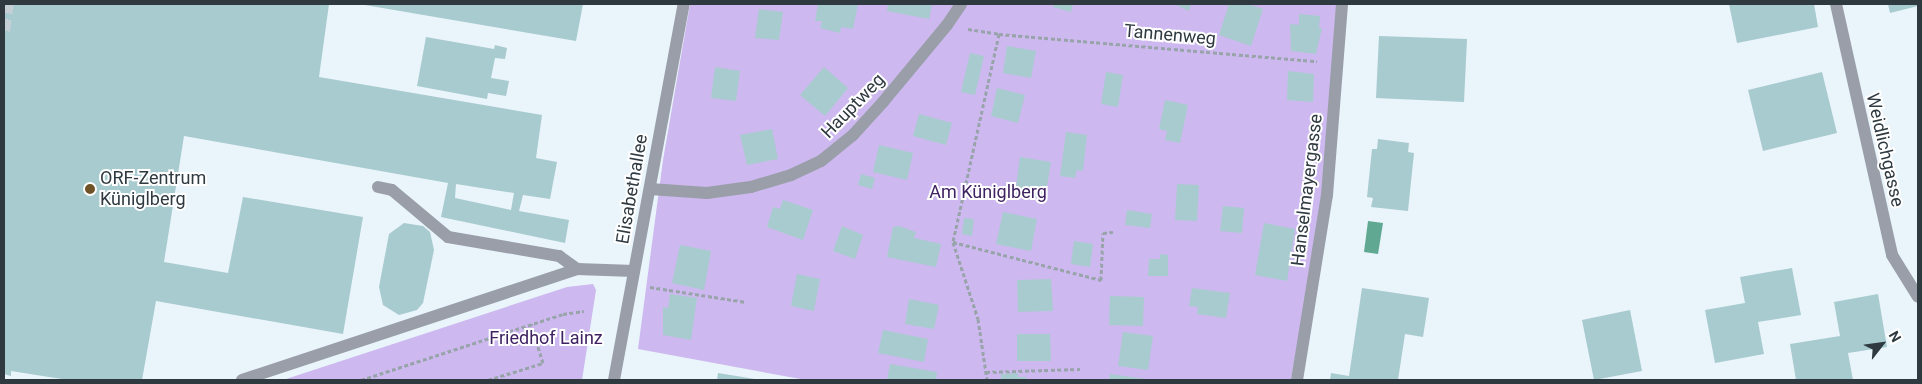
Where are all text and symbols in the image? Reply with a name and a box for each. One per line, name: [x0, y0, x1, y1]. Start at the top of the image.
street label: Tannenweg: [1123, 20, 1217, 50]
street label: Hauptweg: [817, 69, 889, 143]
street label: Weidlichgasse: [1861, 91, 1909, 209]
street label: Hanselmayergasse: [1287, 113, 1327, 267]
street label: Elisabethallee: [612, 132, 652, 246]
place label: ORF-Zentrum Küniglberg: [100, 168, 206, 210]
park label: Am Küniglberg: [929, 181, 1047, 203]
marker: ORF-Zentrum Küniglberg: [84, 183, 96, 195]
north arrow: [1857, 319, 1907, 369]
park label: Friedhof Lainz: [489, 327, 603, 349]
text: N: [1886, 328, 1904, 345]

